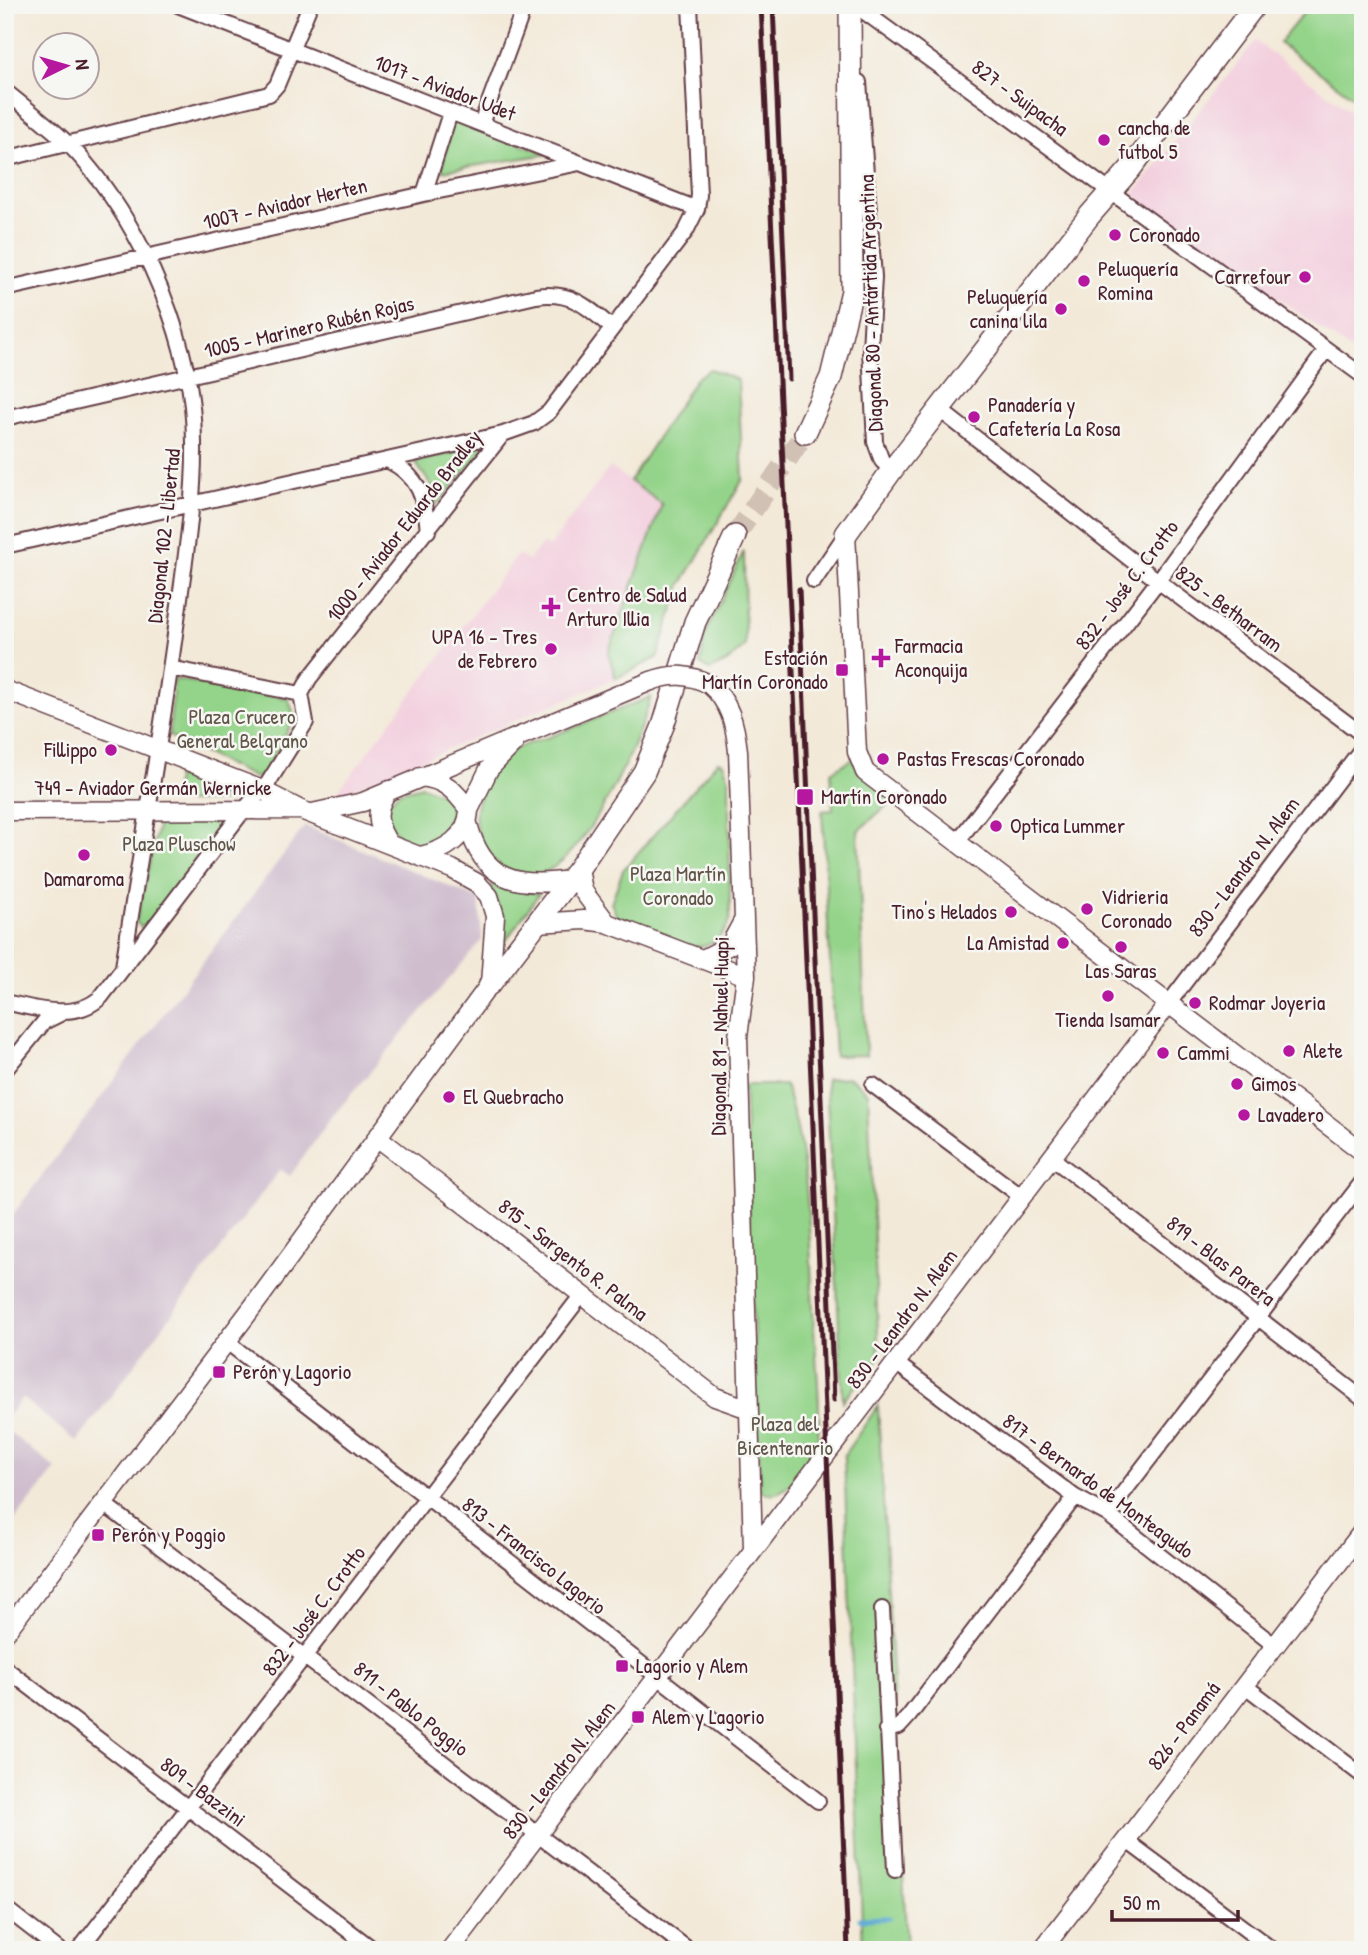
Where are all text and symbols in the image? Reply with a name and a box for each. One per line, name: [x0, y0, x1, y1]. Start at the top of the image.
north arrow: [32, 32, 102, 102]
street label: 1017 - Aviador Udet: [370, 47, 521, 128]
street label: 827 - Suipacha: [966, 53, 1074, 142]
text: N: [70, 58, 96, 71]
place label: cancha de futbol 5: [1118, 113, 1190, 166]
marker: cancha de futbol 5: [1096, 132, 1112, 148]
street label: 1007 - Aviador Herten: [200, 171, 370, 236]
street label: Diagonal 80 - Antártida Argentina: [852, 174, 889, 432]
place label: Coronado: [1129, 220, 1200, 249]
marker: Coronado: [1107, 227, 1123, 243]
place label: Peluquería Romina: [1098, 254, 1178, 307]
place label: Carrefour: [1214, 262, 1291, 291]
marker: Carrefour: [1297, 269, 1313, 285]
marker: Peluquería Romina: [1076, 273, 1092, 289]
place label: Peluquería canina lila: [967, 282, 1047, 335]
street label: 1005 - Marinero Rubén Rojas: [201, 288, 417, 365]
marker: Peluquería canina lila: [1053, 301, 1069, 317]
place label: Panadería y Cafetería La Rosa: [988, 390, 1120, 443]
marker: Panadería y Cafetería La Rosa: [966, 409, 982, 425]
street label: 1000 - Aviador Eduardo Bradley: [319, 423, 488, 628]
street label: Diagonal 102 - Libertad: [140, 447, 187, 625]
street label: 832 - José C. Crotto: [1068, 514, 1185, 656]
street label: 825 - Betharram: [1169, 559, 1289, 659]
place label: Centro de Salud Arturo Illia: [567, 580, 686, 633]
marker: Centro de Salud Arturo Illia: [541, 597, 561, 617]
place label: UPA 16 - Tres de Febrero: [432, 622, 537, 675]
place label: Farmacia Aconquija: [894, 631, 967, 684]
marker: UPA 16 - Tres de Febrero: [543, 641, 559, 657]
place label: Estación Martín Coronado: [702, 643, 828, 696]
marker: Farmacia Aconquija: [873, 650, 889, 666]
marker: Estación Martín Coronado: [834, 662, 850, 678]
park label: Plaza Crucero General Belgrano: [176, 702, 308, 755]
place label: Fillippo: [43, 735, 97, 764]
marker: Fillippo: [103, 742, 119, 758]
place label: Pastas Frescas Coronado: [897, 744, 1084, 773]
marker: Pastas Frescas Coronado: [875, 751, 891, 767]
street label: 749 - Aviador Germán Wernicke: [34, 773, 272, 802]
place label: Martín Coronado: [821, 782, 947, 811]
marker: Martín Coronado: [795, 787, 815, 807]
street label: 830 - Leandro N. Alem: [1181, 791, 1306, 943]
place label: Optica Lummer: [1010, 811, 1125, 840]
marker: Optica Lummer: [988, 818, 1004, 834]
park label: Plaza Pluschow: [122, 829, 236, 858]
marker: Damaroma: [76, 847, 92, 863]
park label: Plaza Martín Coronado: [630, 859, 726, 912]
place label: Damaroma: [44, 864, 124, 893]
place label: Vidrieria Coronado: [1101, 882, 1172, 935]
place label: Tino's Helados: [891, 897, 997, 926]
marker: Vidrieria Coronado: [1079, 901, 1095, 917]
marker: Tino's Helados: [1003, 904, 1019, 920]
place label: La Amistad: [967, 928, 1049, 957]
marker: La Amistad: [1055, 935, 1071, 951]
street label: Diagonal 81 - Nahuel Huapi: [703, 936, 736, 1136]
marker: Las Saras: [1113, 939, 1129, 955]
place label: Las Saras: [1085, 956, 1157, 985]
marker: Tienda Isamar: [1100, 988, 1116, 1004]
place label: Rodmar Joyeria: [1209, 988, 1325, 1017]
marker: Rodmar Joyeria: [1187, 995, 1203, 1011]
place label: Tienda Isamar: [1055, 1005, 1161, 1034]
place label: Alete: [1303, 1036, 1343, 1065]
place label: Cammi: [1177, 1038, 1230, 1067]
marker: Alete: [1281, 1043, 1297, 1059]
marker: Cammi: [1155, 1045, 1171, 1061]
place label: Gimos: [1251, 1069, 1297, 1098]
marker: Gimos: [1229, 1076, 1245, 1092]
place label: El Quebracho: [463, 1082, 564, 1111]
marker: El Quebracho: [441, 1089, 457, 1105]
place label: Lavadero: [1258, 1100, 1324, 1129]
marker: Lavadero: [1236, 1107, 1252, 1123]
street label: 815 - Sargento R. Palma: [492, 1192, 654, 1327]
street label: 819 - Blas Parera: [1161, 1209, 1282, 1312]
street label: 830 - Leandro N. Alem: [839, 1243, 964, 1395]
place label: Perón y Lagorio: [233, 1357, 351, 1386]
marker: Perón y Lagorio: [211, 1364, 227, 1380]
street label: 817 - Bernardo de Monteagudo: [997, 1406, 1200, 1565]
park label: Plaza del Bicentenario: [737, 1409, 833, 1462]
street label: 813 - Francisco Lagorio: [456, 1490, 612, 1621]
place label: Perón y Poggio: [112, 1520, 225, 1549]
marker: Perón y Poggio: [90, 1527, 106, 1543]
street label: 832 - José C. Crotto: [255, 1540, 372, 1682]
place label: Lagorio y Alem: [636, 1651, 748, 1680]
street label: 811 - Pablo Poggio: [348, 1654, 475, 1763]
marker: Lagorio y Alem: [614, 1658, 630, 1674]
street label: 826 - Panamá: [1141, 1675, 1226, 1776]
street label: 830 - Leandro N. Alem: [495, 1694, 622, 1845]
place label: Alem y Lagorio: [652, 1702, 764, 1731]
marker: Alem y Lagorio: [630, 1709, 646, 1725]
street label: 809 - Bazzini: [155, 1750, 252, 1833]
scale bar: [1112, 1878, 1238, 1922]
text: 50 m: [1123, 1888, 1160, 1917]

